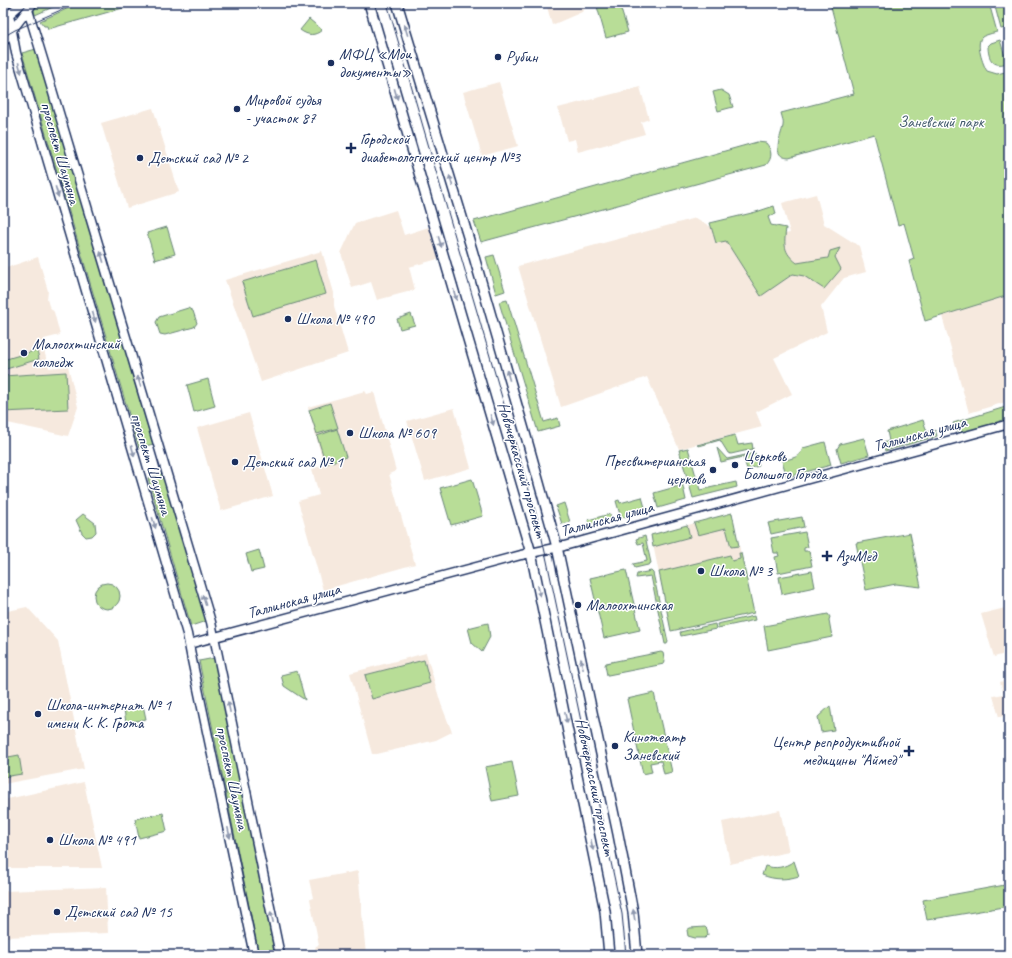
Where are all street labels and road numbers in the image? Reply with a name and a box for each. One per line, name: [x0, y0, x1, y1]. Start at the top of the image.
street label: проспект Шаумяна: [36, 100, 85, 208]
street label: Новочеркасский проспект: [493, 400, 551, 541]
street label: проспект Шаумяна: [126, 411, 176, 519]
street label: Таллинская улица: [871, 412, 970, 456]
street label: Таллинская улица: [558, 497, 657, 541]
street label: Таллинская улица: [245, 579, 344, 623]
street label: Новочеркасский проспект: [571, 716, 620, 859]
street label: проспект Шаумяна: [211, 724, 253, 833]

